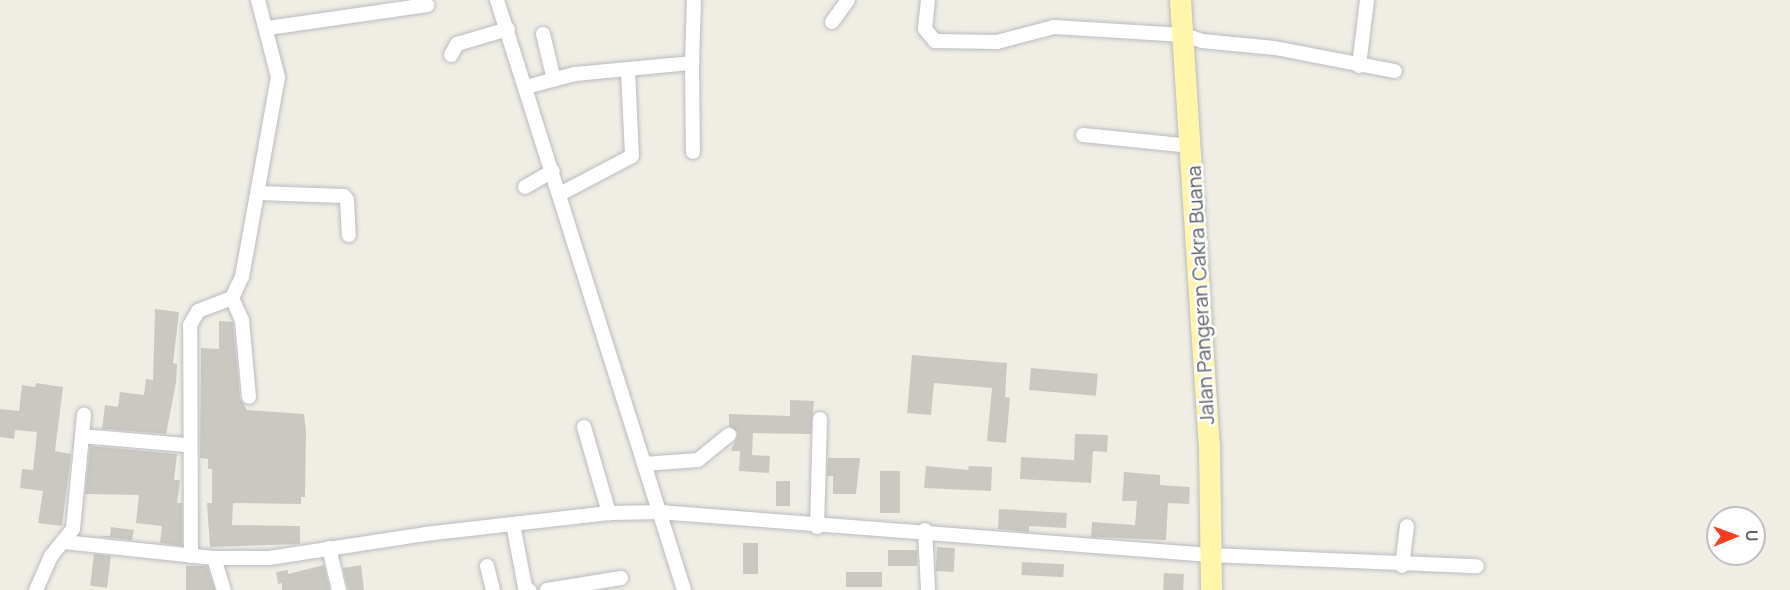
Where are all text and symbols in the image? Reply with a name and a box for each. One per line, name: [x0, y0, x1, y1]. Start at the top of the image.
street label: Jalan Pangeran Cakra Buana: [1181, 165, 1219, 425]
north arrow: [1706, 506, 1766, 566]
text: U: [1741, 530, 1763, 542]

